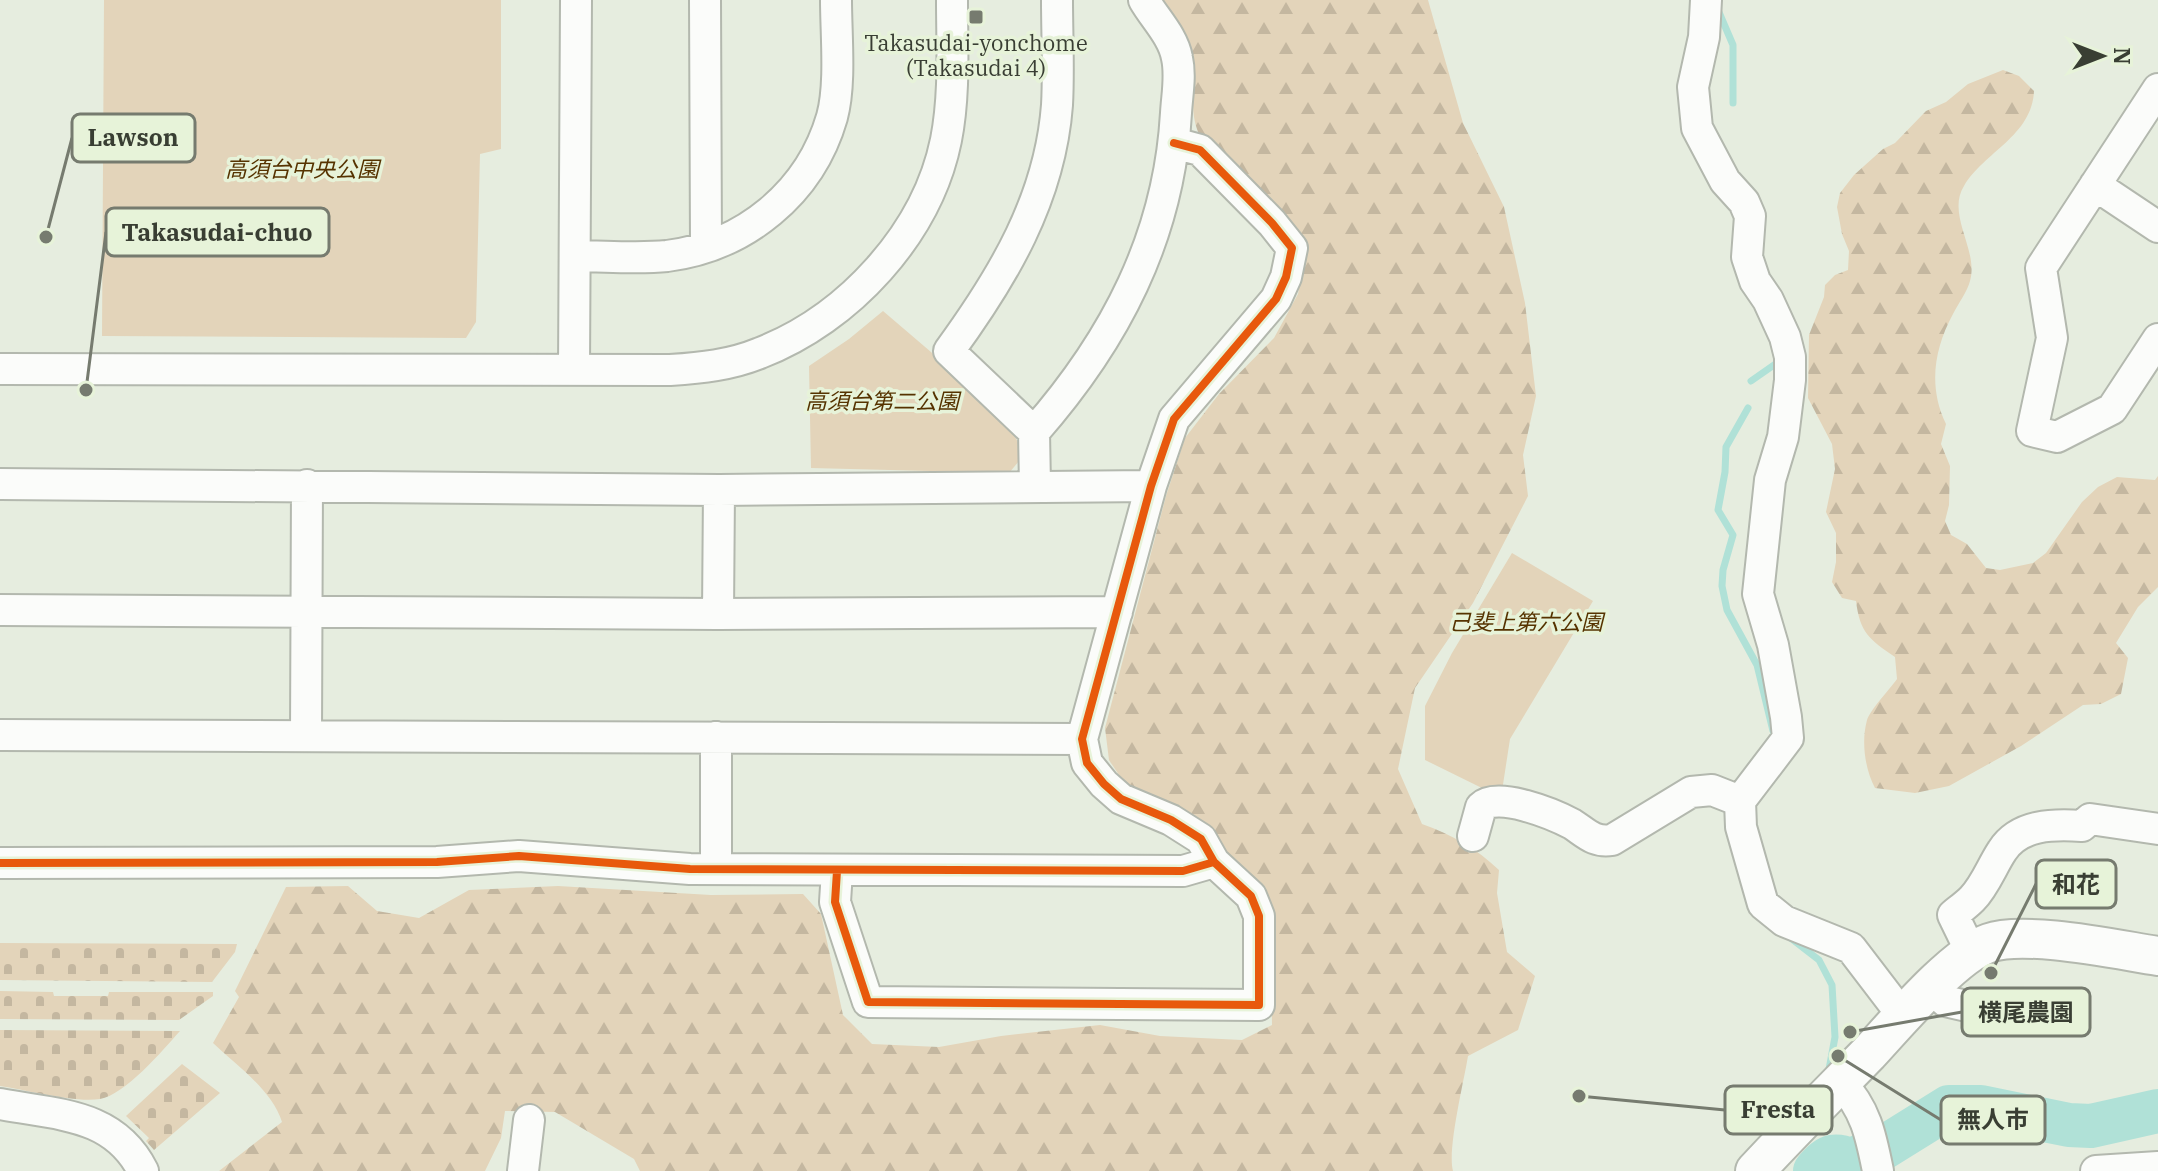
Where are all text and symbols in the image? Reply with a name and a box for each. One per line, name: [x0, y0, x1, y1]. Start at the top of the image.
marker: Takasudai-yonchome (Takasudai 4): [967, 8, 985, 26]
north arrow: [2062, 16, 2142, 96]
place label: Takasudai-yonchome (Takasudai 4): [864, 28, 1088, 82]
text: N: [2108, 47, 2137, 65]
callout: Lawson: [72, 114, 195, 162]
text: Lawson: [87, 121, 179, 153]
park label: 高須台中央公園: [225, 154, 382, 183]
callout: Takasudai-chuo: [106, 208, 329, 256]
text: Takasudai-chuo: [121, 216, 313, 248]
park label: 高須台第二公園: [805, 386, 962, 415]
park label: 己斐上第六公園: [1449, 607, 1606, 636]
callout: 和花: [2036, 860, 2116, 908]
text: 和花: [2052, 868, 2100, 900]
callout: 横尾農園: [1962, 988, 2090, 1036]
text: 横尾農園: [1978, 996, 2074, 1028]
callout: Fresta: [1725, 1086, 1832, 1134]
text: Fresta: [1741, 1093, 1816, 1125]
callout: 無人市: [1941, 1096, 2045, 1144]
text: 無人市: [1957, 1103, 2029, 1135]

